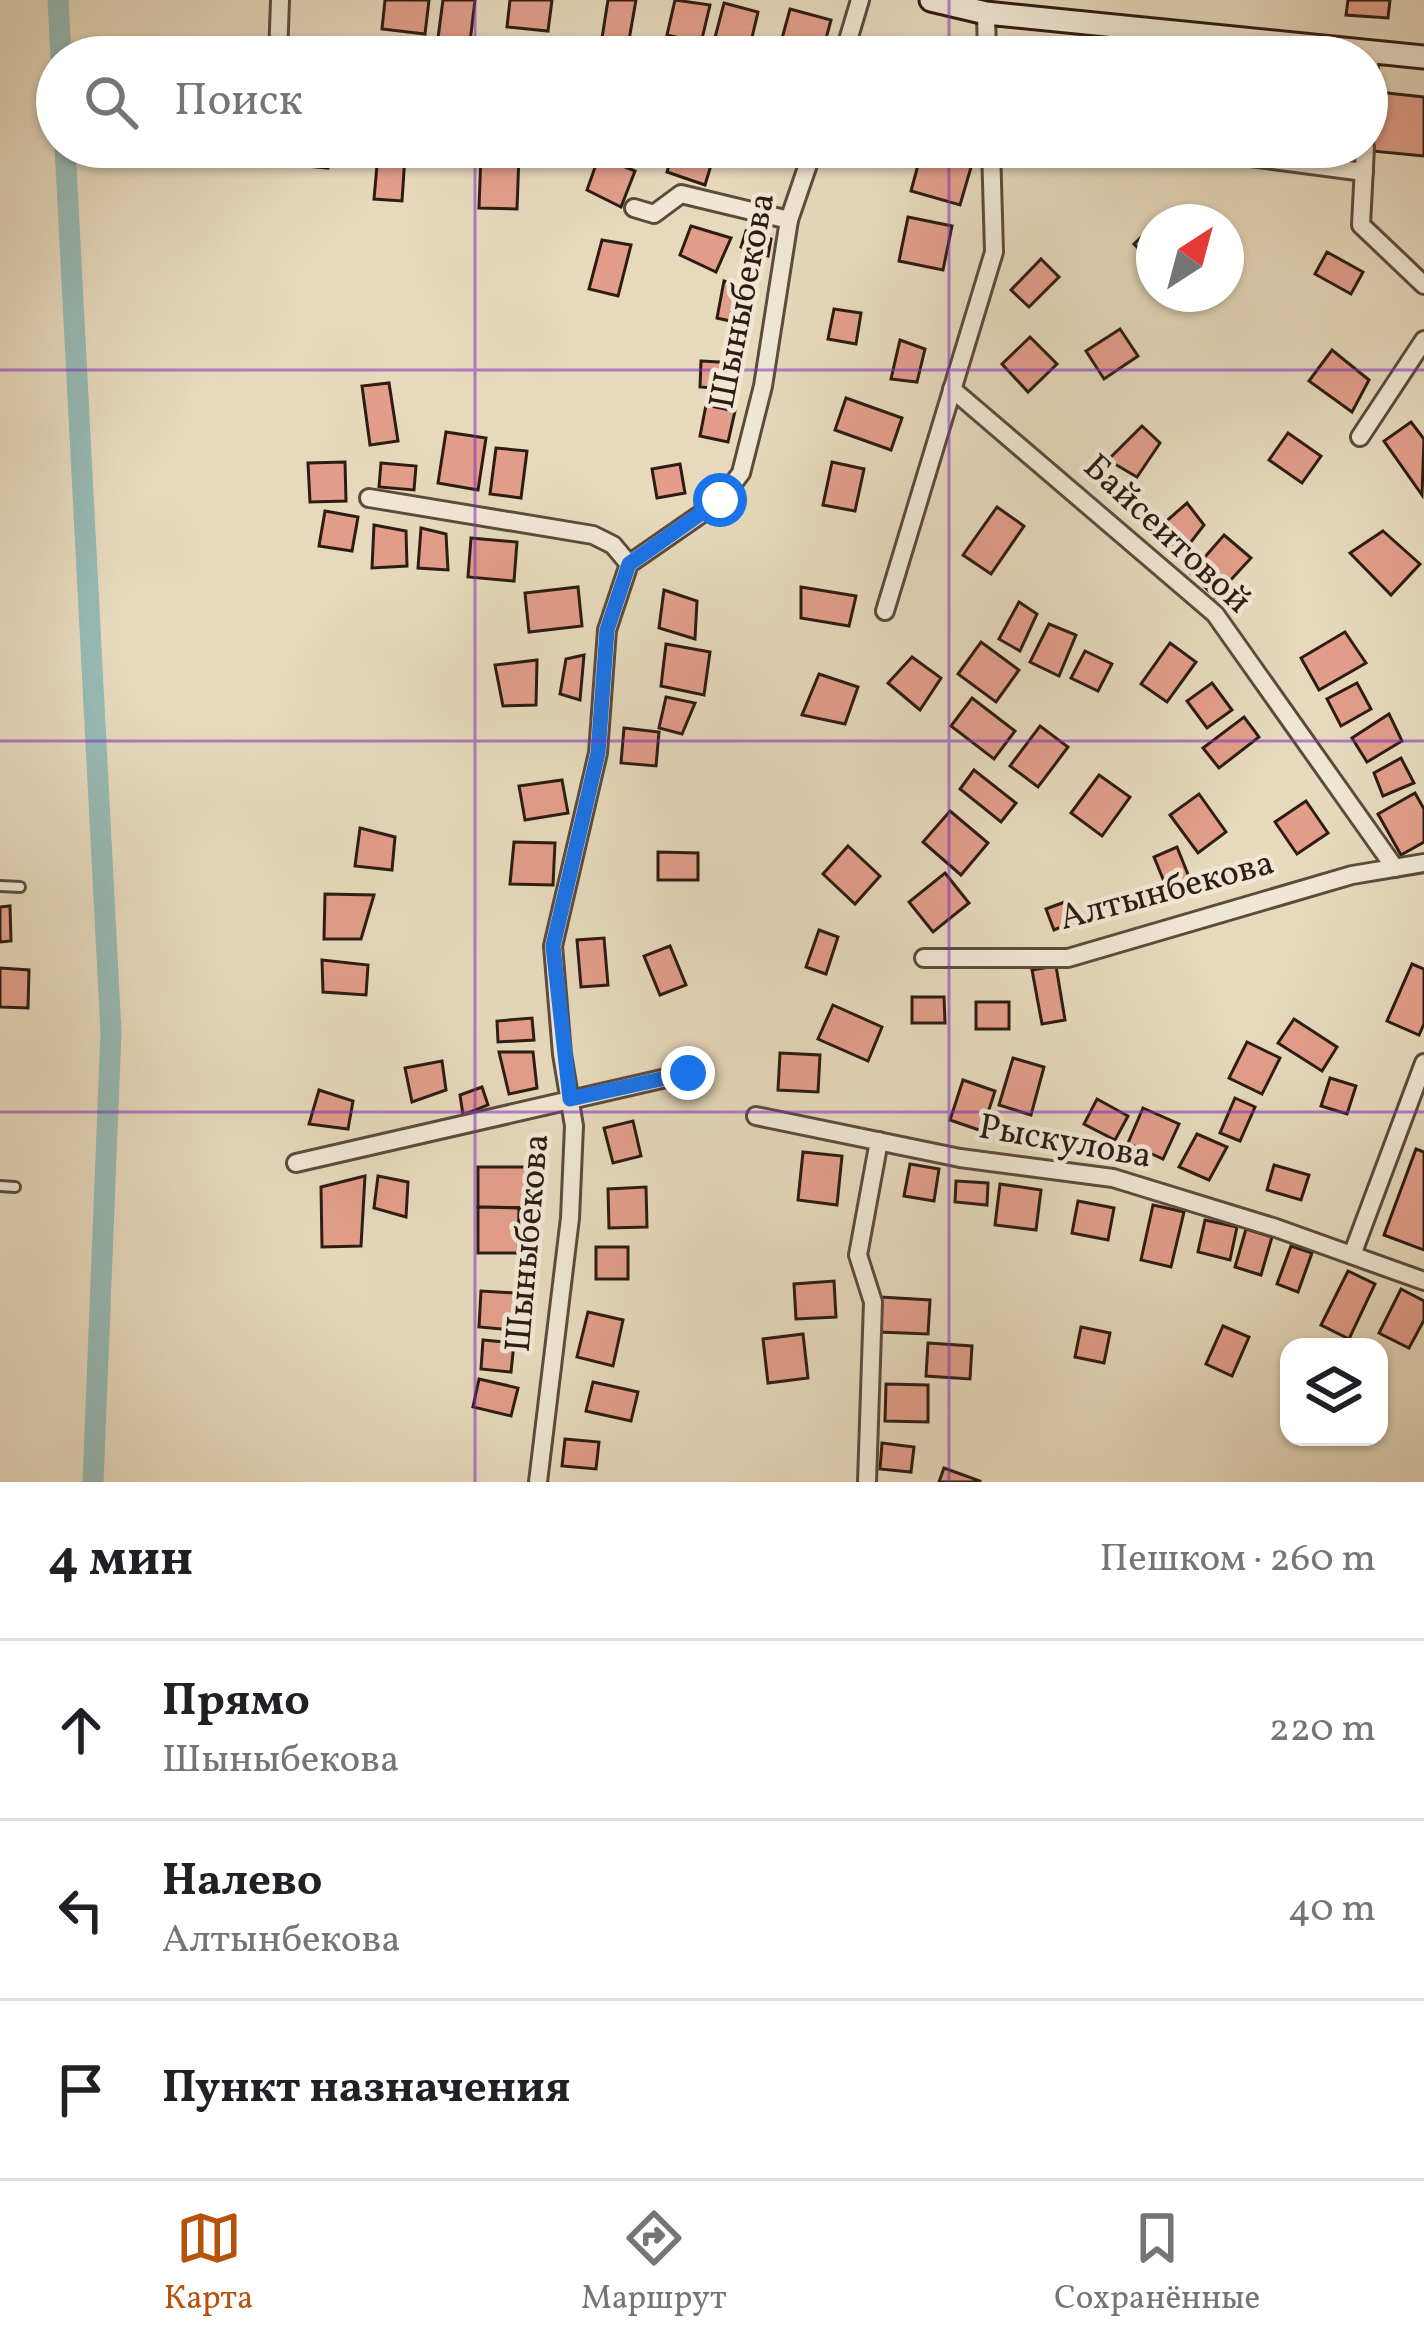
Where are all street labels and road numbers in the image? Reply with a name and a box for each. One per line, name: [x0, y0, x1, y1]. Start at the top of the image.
street label: Шыныбекова: [699, 189, 789, 413]
street label: Байсеитовой: [1071, 444, 1261, 626]
street label: Алтынбекова: [1054, 839, 1280, 945]
street label: Рыскулова: [975, 1103, 1155, 1183]
street label: Шыныбекова: [495, 1132, 563, 1354]

